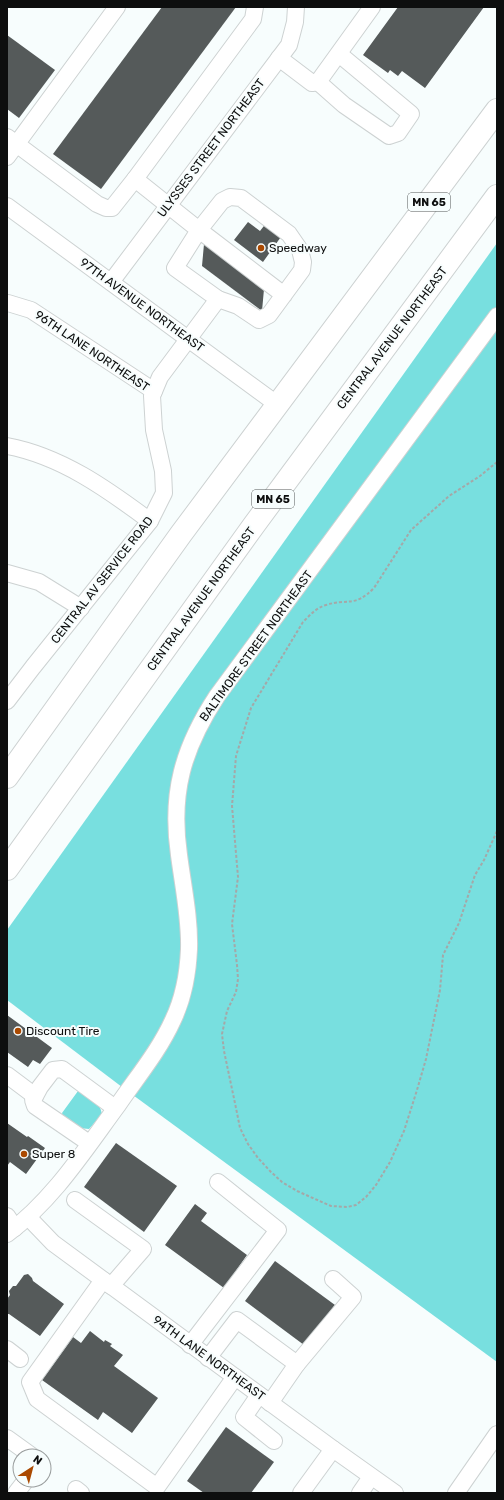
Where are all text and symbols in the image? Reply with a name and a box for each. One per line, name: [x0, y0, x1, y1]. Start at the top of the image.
street label: ULYSSES STREET NORTHEAST: [154, 76, 268, 220]
road number: MN 65: [408, 193, 450, 211]
place label: Speedway: [269, 241, 327, 255]
marker: Speedway: [256, 243, 266, 253]
street label: 97TH AVENUE NORTHEAST: [77, 255, 207, 355]
street label: CENTRAL AVENUE NORTHEAST: [334, 264, 450, 412]
street label: 96TH LANE NORTHEAST: [32, 308, 152, 395]
road number: MN 65: [252, 490, 294, 508]
street label: CENTRAL AV SERVICE ROAD: [48, 514, 156, 646]
street label: CENTRAL AVENUE NORTHEAST: [144, 524, 258, 674]
street label: BALTIMORE STREET NORTHEAST: [197, 568, 315, 724]
place label: Discount Tire: [26, 1024, 100, 1038]
marker: Discount Tire: [13, 1026, 23, 1036]
place label: Super 8: [32, 1147, 75, 1161]
marker: Super 8: [19, 1149, 29, 1159]
street label: 94TH LANE NORTHEAST: [150, 1313, 268, 1403]
north arrow: [12, 1448, 52, 1488]
text: N: [31, 1453, 45, 1468]

